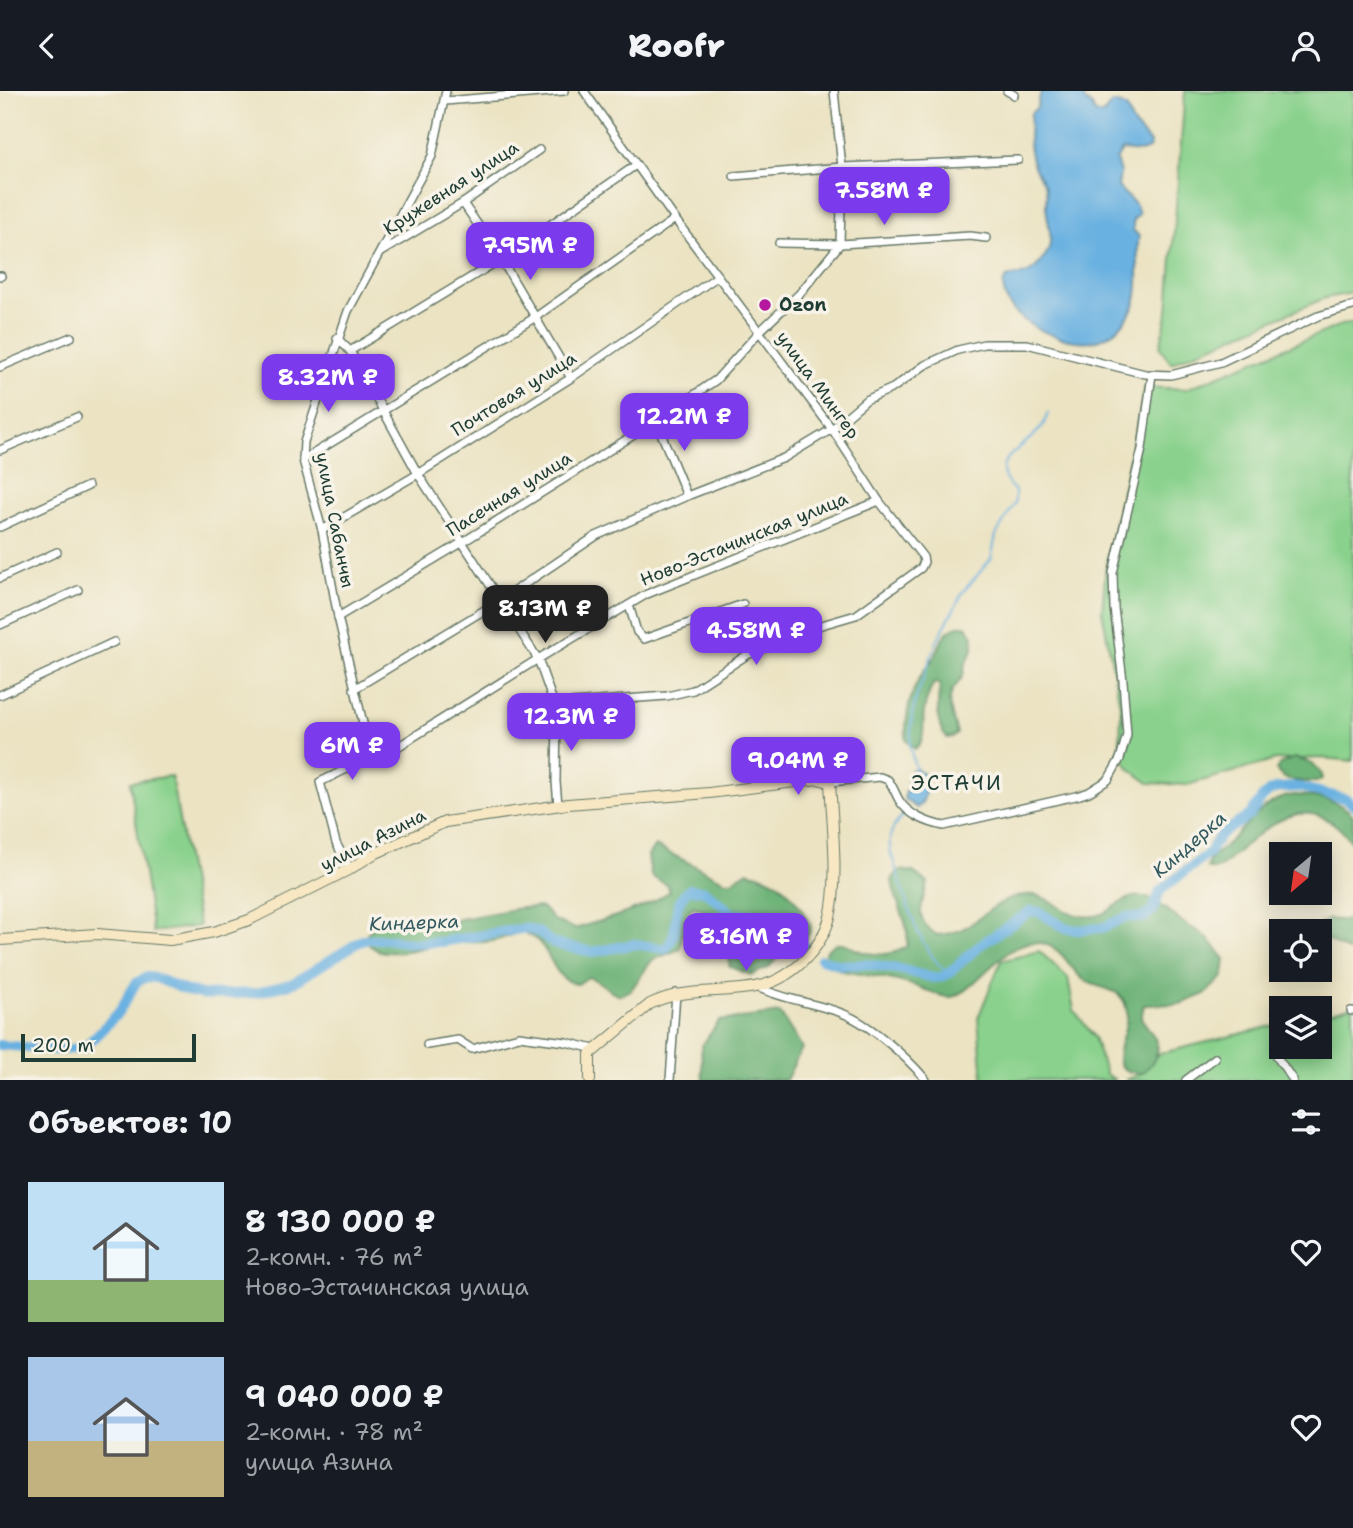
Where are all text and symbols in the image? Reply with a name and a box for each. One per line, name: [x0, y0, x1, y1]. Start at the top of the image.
text: Roofr: [628, 24, 725, 67]
icon: back: [28, 27, 66, 65]
icon: person: [1287, 27, 1325, 65]
street label: Кружевная улица: [379, 135, 523, 241]
pin: 7.58M ₽: [819, 167, 949, 227]
text: 7.58M ₽: [835, 175, 933, 205]
pin: 7.95M ₽: [465, 223, 595, 282]
text: 7.95M ₽: [482, 230, 578, 260]
place label: Ozon: [779, 293, 826, 317]
marker: Ozon: [757, 297, 773, 313]
street label: улица Мингер: [771, 326, 865, 444]
street label: Почтовая улица: [447, 346, 581, 442]
pin: 8.32M ₽: [263, 355, 393, 414]
text: 8.32M ₽: [278, 362, 378, 392]
pin: 12.2M ₽: [619, 393, 749, 453]
text: 12.2M ₽: [636, 401, 732, 431]
street label: Пасечная улица: [442, 446, 576, 542]
street label: улица Сабанчы: [310, 450, 360, 590]
street label: Ново-Эстачинская улица: [637, 486, 851, 592]
pin: 8.13M ₽: [480, 585, 610, 645]
text: 8.13M ₽: [498, 593, 592, 623]
pin: 4.58M ₽: [691, 607, 821, 667]
text: 4.58M ₽: [706, 615, 806, 645]
pin: 12.3M ₽: [506, 693, 636, 753]
text: 12.3M ₽: [523, 701, 619, 731]
pin: 6M ₽: [311, 723, 393, 782]
text: 6M ₽: [320, 730, 384, 760]
pin: 9.04M ₽: [733, 737, 863, 797]
text: 9.04M ₽: [747, 745, 849, 775]
district label: ЭСТАЧИ: [911, 769, 1003, 797]
street label: улица Азина: [316, 803, 430, 877]
water label: Киндерка: [1147, 805, 1232, 883]
north arrow: [1269, 842, 1332, 905]
map controls: [1269, 842, 1332, 1059]
water label: Киндерка: [369, 908, 460, 937]
pin: 8.16M ₽: [681, 913, 811, 973]
button: locate: [1269, 919, 1332, 982]
text: 8.16M ₽: [699, 921, 793, 951]
button: layers: [1269, 996, 1332, 1059]
scale bar: [21, 1031, 196, 1063]
text: 200 m: [32, 1033, 94, 1058]
text: Объектов: 10: [28, 1102, 232, 1143]
icon: filters: [1287, 1103, 1325, 1141]
text: 8 130 000 ₽: [245, 1201, 436, 1242]
icon: home: [84, 1210, 168, 1294]
icon: heart: [1287, 1233, 1325, 1271]
text: 2-комн. · 76 m²: [245, 1242, 423, 1272]
text: Ново-Эстачинская улица: [245, 1272, 529, 1302]
text: 9 040 000 ₽: [245, 1376, 444, 1417]
icon: home: [84, 1385, 168, 1469]
icon: heart: [1287, 1408, 1325, 1446]
text: 2-комн. · 78 m²: [245, 1417, 423, 1447]
text: улица Азина: [245, 1447, 393, 1477]

